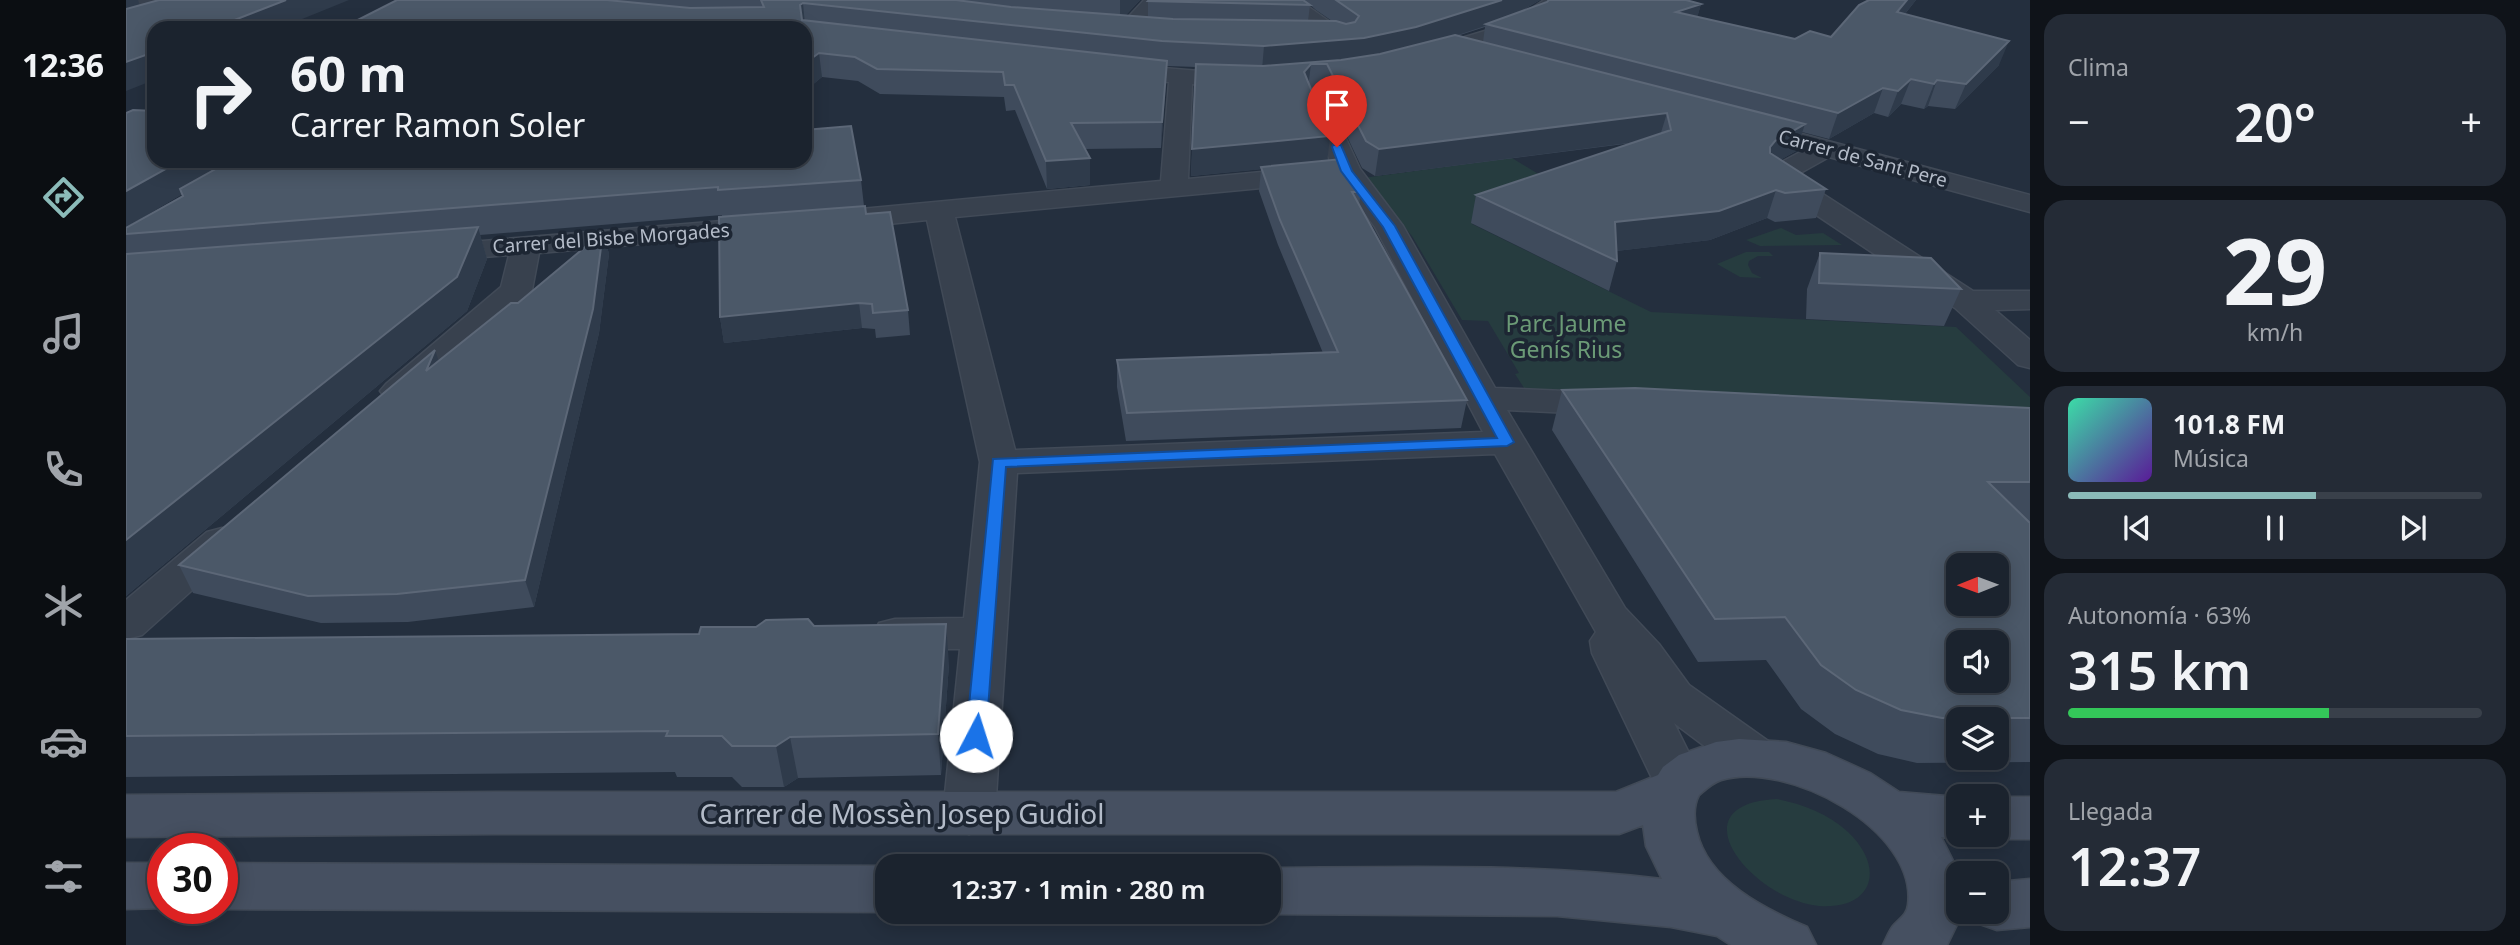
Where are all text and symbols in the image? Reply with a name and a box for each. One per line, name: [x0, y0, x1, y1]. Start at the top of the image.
text: 60 m: [290, 40, 407, 106]
text: 12:36: [22, 43, 104, 86]
icon: right: [175, 49, 266, 140]
text: Clima: [2068, 51, 2129, 83]
pin: [1307, 75, 1367, 147]
icon: arrive: [1318, 86, 1356, 124]
text: 20°: [2234, 86, 2316, 157]
text: −: [2068, 95, 2090, 147]
text: +: [2460, 95, 2482, 147]
text: Carrer Ramon Soler: [290, 103, 585, 146]
street label: Carrer de Sant Pere: [1776, 123, 1950, 193]
icon: directions: [39, 173, 88, 222]
text: 29: [2223, 208, 2327, 332]
street label: Carrer del Bisbe Morgades: [492, 217, 730, 259]
park label: Parc Jaume Genís Rius: [1506, 307, 1626, 365]
icon: music: [39, 309, 88, 358]
text: km/h: [2247, 316, 2303, 348]
text: 101.8 FM: [2173, 406, 2285, 442]
text: Música: [2173, 442, 2249, 474]
icon: phone: [39, 445, 88, 494]
icon: previous: [2118, 509, 2156, 547]
icon: pause: [2256, 509, 2294, 547]
icon: next: [2394, 509, 2432, 547]
north arrow: [1946, 553, 2009, 616]
map controls: [1946, 553, 2009, 924]
icon: climate: [39, 581, 88, 630]
text: Autonomía · 63%: [2068, 599, 2251, 631]
button: sound: [1946, 630, 2009, 693]
text: 315 km: [2068, 634, 2251, 705]
position arrow: [939, 699, 1013, 773]
button: layers: [1946, 707, 2009, 770]
icon: car: [39, 717, 88, 766]
button: +: [1946, 784, 2009, 847]
street label: Carrer de Mossèn Josep Gudiol: [699, 794, 1105, 832]
text: Llegada: [2068, 795, 2153, 827]
text: 12:37: [2068, 830, 2201, 901]
speed limit sign: 30: [147, 833, 238, 924]
icon: filters: [39, 852, 88, 901]
button: −: [1946, 861, 2009, 924]
text: 12:37 · 1 min · 280 m: [951, 871, 1205, 907]

